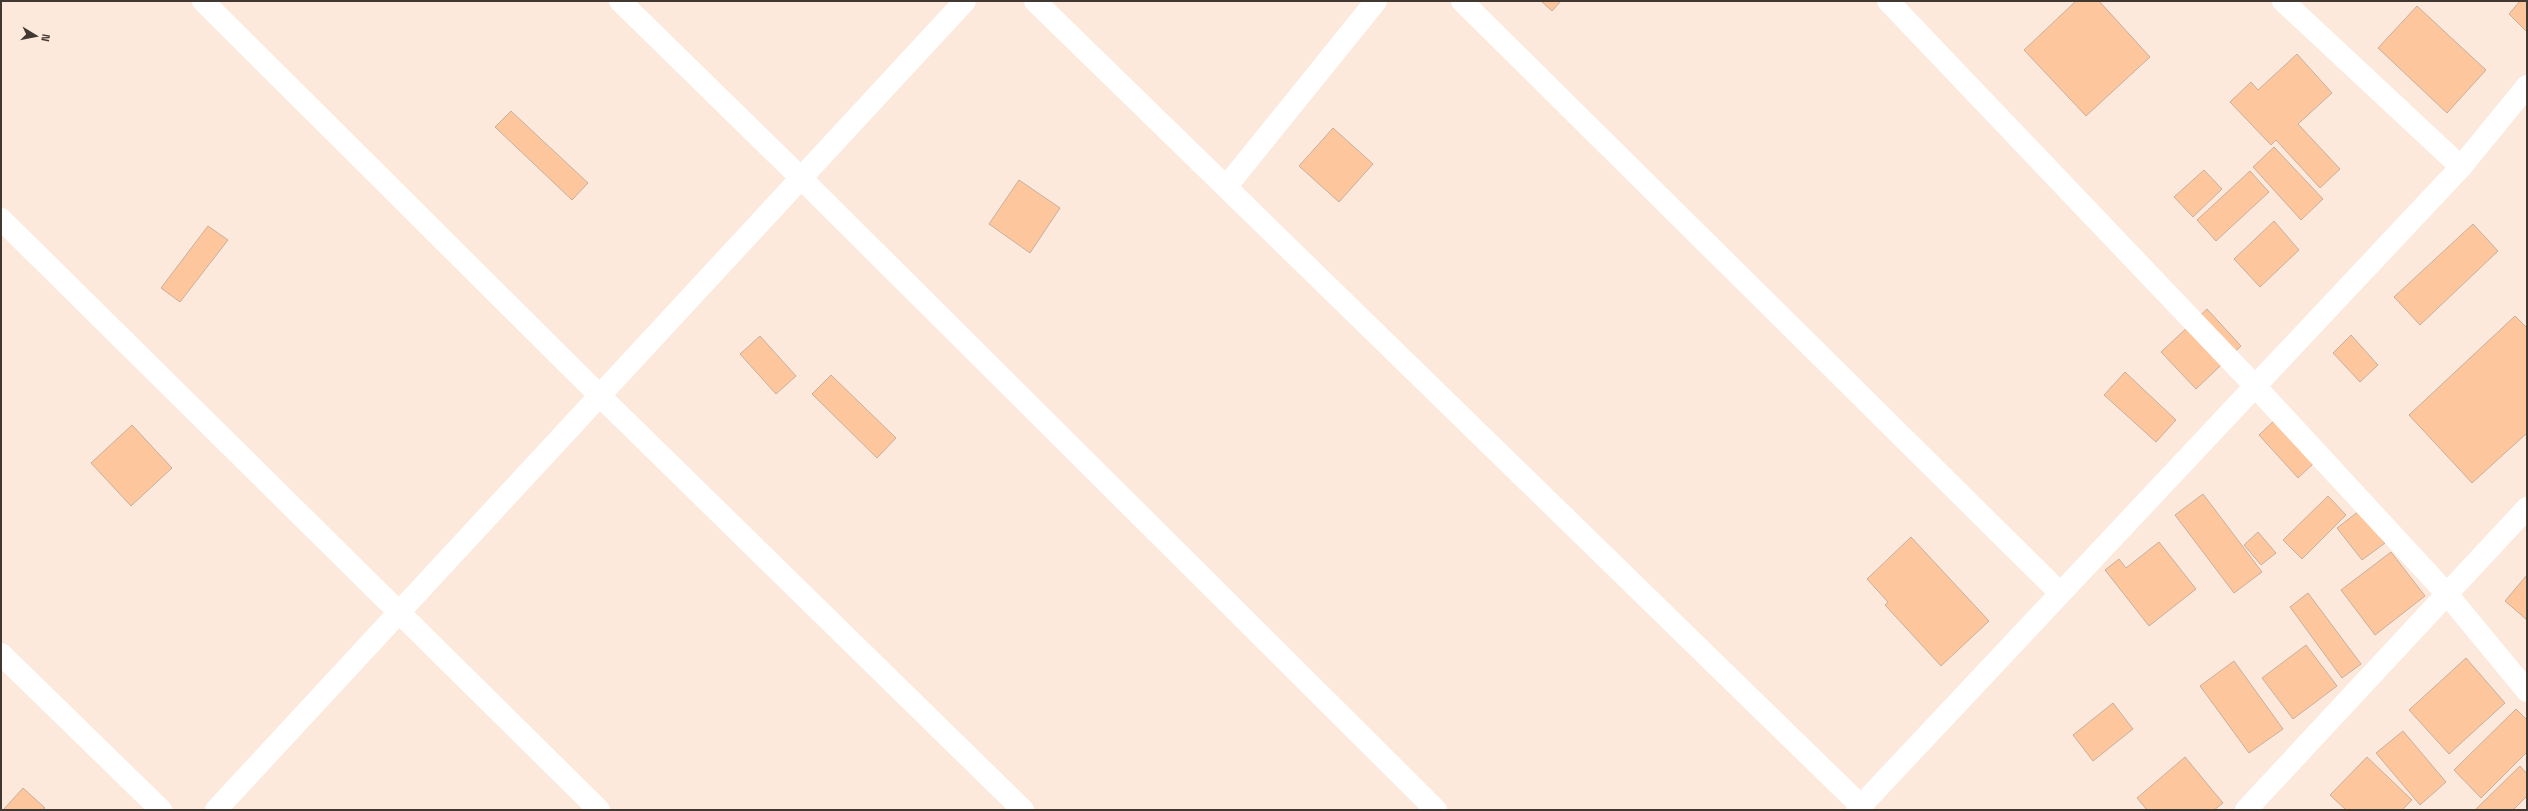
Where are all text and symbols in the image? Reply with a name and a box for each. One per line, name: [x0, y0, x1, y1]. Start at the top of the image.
north arrow: [16, 16, 56, 56]
text: N: [38, 33, 53, 43]

